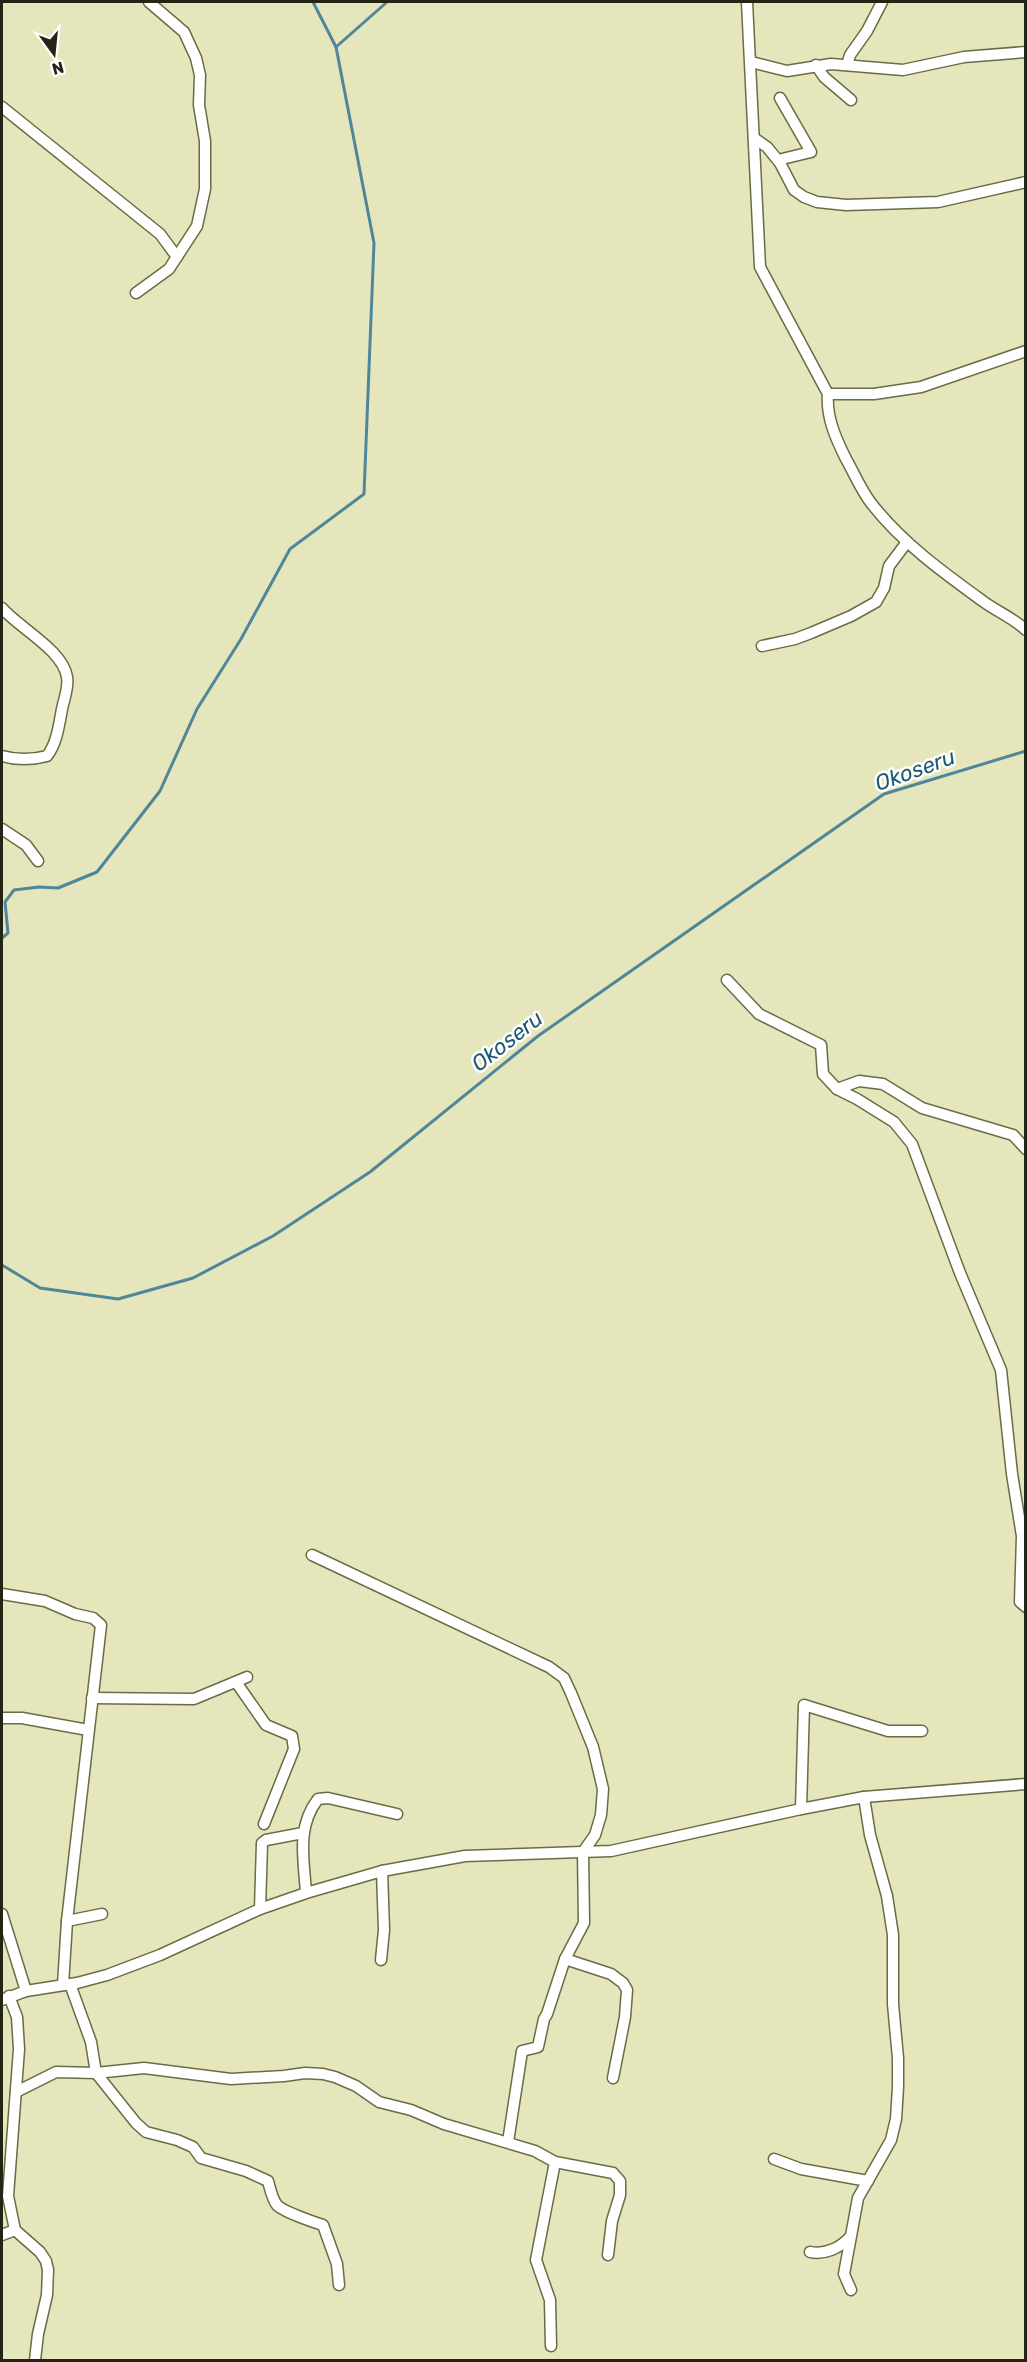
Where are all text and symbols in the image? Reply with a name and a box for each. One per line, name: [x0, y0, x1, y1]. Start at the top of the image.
north arrow: [24, 24, 84, 84]
text: N: [50, 57, 66, 79]
water label: Okoseru: [871, 743, 959, 797]
water label: Okoseru: [466, 1005, 548, 1077]

